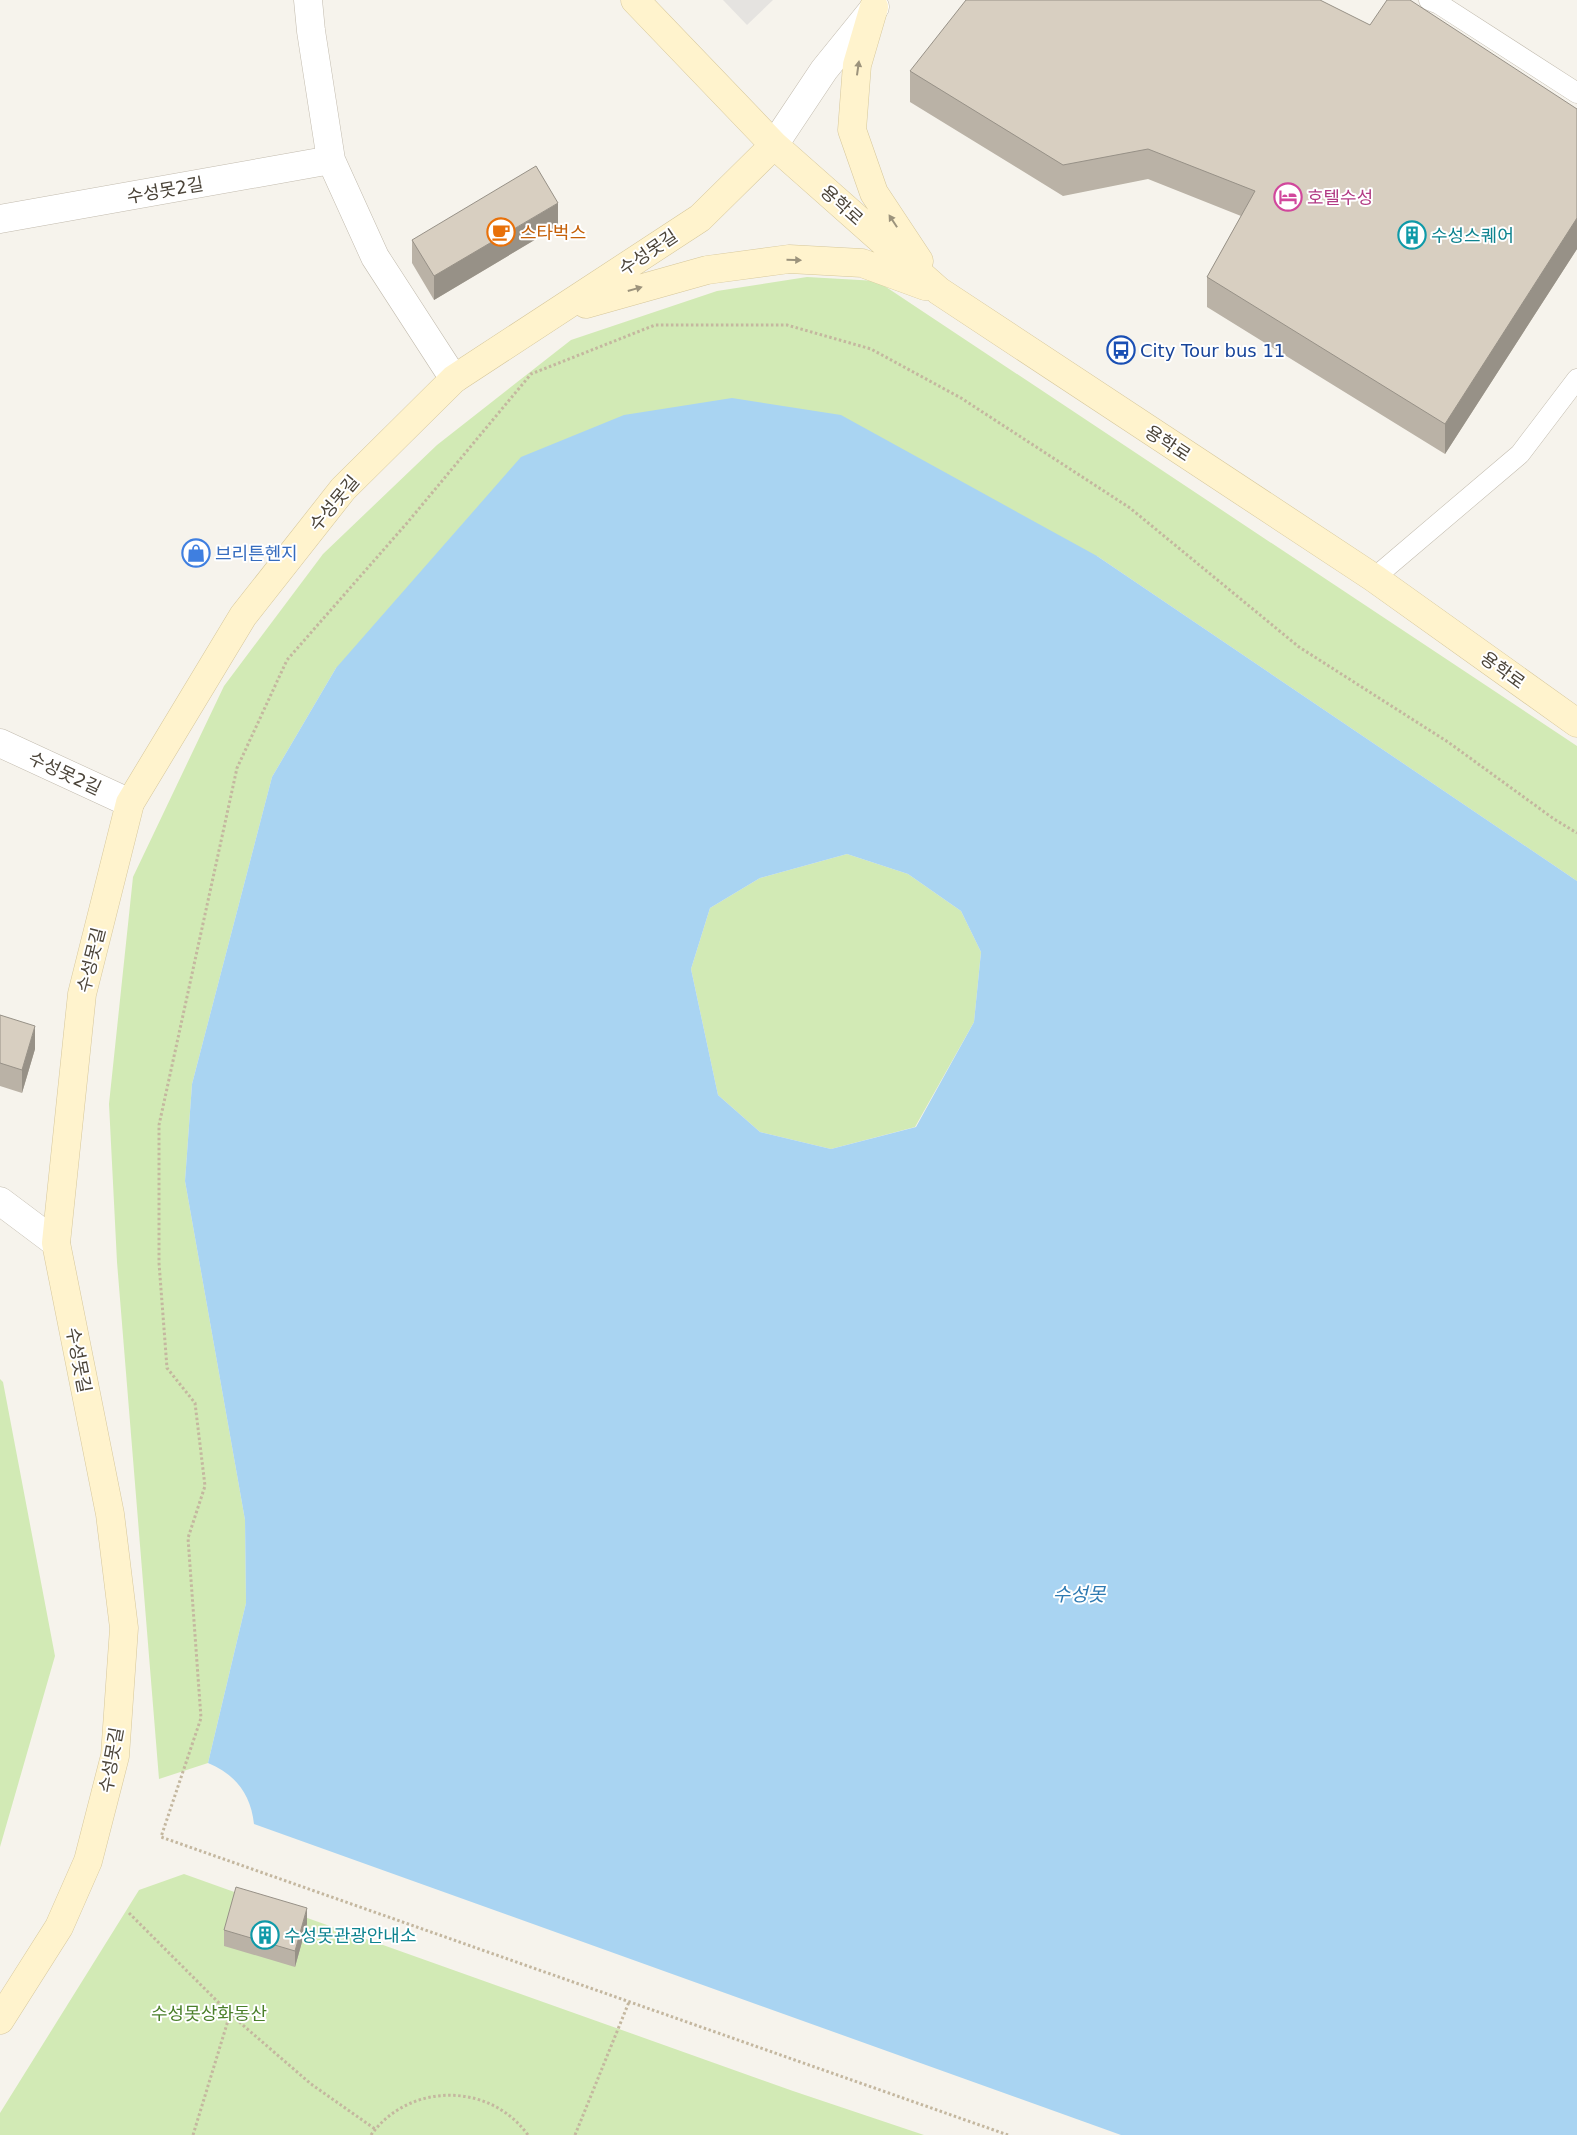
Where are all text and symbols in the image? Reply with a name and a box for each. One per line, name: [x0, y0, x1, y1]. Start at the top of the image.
one-way arrow: [854, 60, 862, 76]
street label: 수성못2길: [125, 173, 205, 207]
street label: 용학로: [817, 181, 867, 229]
hotel icon: 호텔수성: [1273, 182, 1303, 212]
place label: 호텔수성: [1307, 187, 1373, 208]
one-way arrow: [888, 214, 898, 228]
cafe icon: 스타벅스: [486, 217, 516, 247]
building icon: 수성스퀘어: [1397, 220, 1427, 250]
place label: 스타벅스: [520, 222, 586, 243]
street label: 수성못길: [615, 225, 681, 279]
place label: 수성스퀘어: [1431, 225, 1514, 246]
one-way arrow: [786, 256, 802, 264]
one-way arrow: [628, 285, 643, 293]
bus stop icon: City Tour bus 11: [1106, 335, 1136, 365]
place label: City Tour bus 11: [1140, 340, 1285, 361]
street label: 용학로: [1141, 421, 1195, 465]
street label: 수성못길: [305, 471, 363, 535]
shop icon: 브리튼헨지: [181, 538, 211, 568]
place label: 브리튼헨지: [215, 543, 298, 564]
street label: 용학로: [1477, 647, 1529, 693]
street label: 수성못2길: [25, 747, 105, 799]
street label: 수성못길: [73, 925, 109, 995]
street label: 수성못길: [62, 1325, 96, 1395]
water label: 수성못: [1053, 1583, 1107, 1605]
street label: 수성못길: [95, 1726, 127, 1794]
building icon: 수성못관광안내소: [250, 1920, 280, 1950]
place label: 수성못관광안내소: [284, 1925, 416, 1946]
park label: 수성못상화동산: [151, 2003, 267, 2024]

